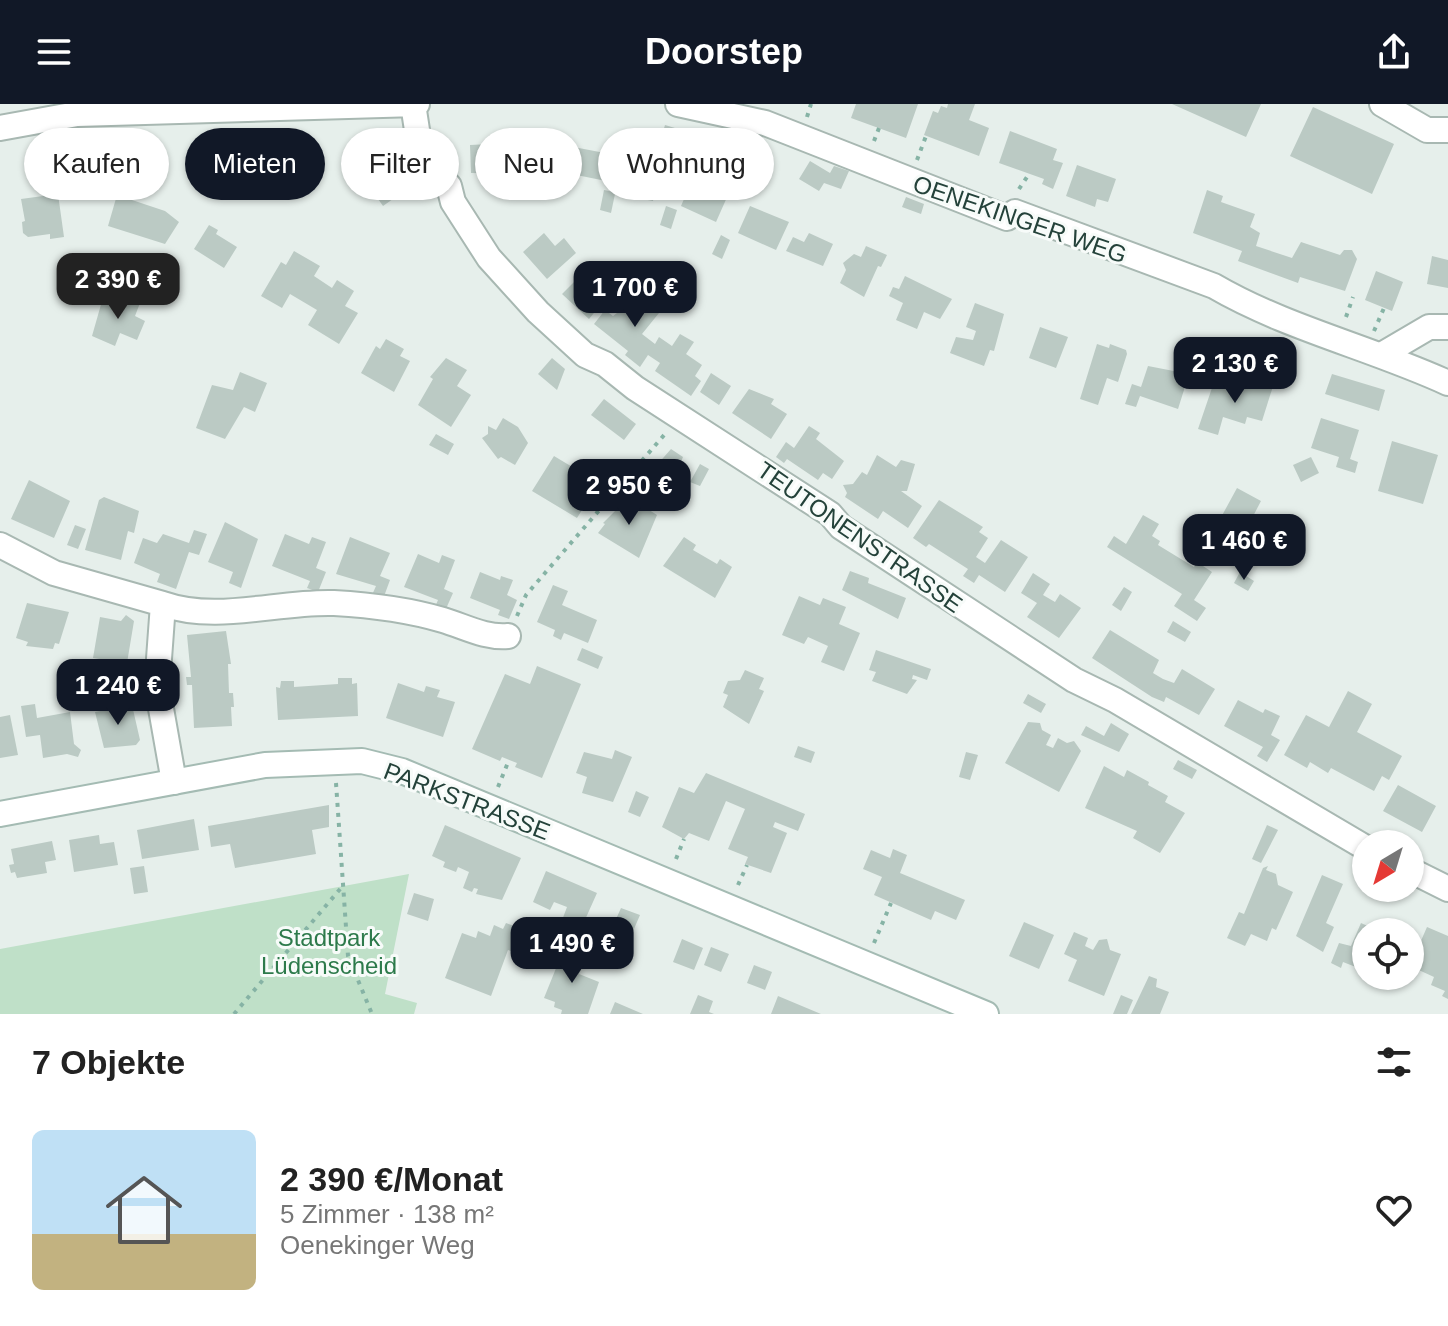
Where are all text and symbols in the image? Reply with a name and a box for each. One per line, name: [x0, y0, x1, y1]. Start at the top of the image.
icon: menu: [32, 30, 76, 74]
icon: share: [1372, 30, 1416, 74]
text: Doorstep: [645, 31, 803, 72]
chip: Kaufen: [24, 128, 169, 200]
chip: Mieten: [185, 128, 325, 200]
chip: Filter: [341, 128, 459, 200]
chip: Neu: [475, 128, 582, 200]
chip: Wohnung: [598, 128, 774, 200]
street label: OENEKINGER WEG: [910, 170, 1130, 268]
pin: 2 390 €: [44, 253, 192, 321]
pin: 1 700 €: [561, 261, 709, 329]
text: 2 390 €: [75, 264, 161, 294]
text: 1 700 €: [592, 272, 678, 302]
pin: 2 130 €: [1161, 337, 1309, 405]
text: 2 130 €: [1192, 348, 1278, 378]
street label: TEUTONENSTRASSE: [752, 456, 968, 618]
pin: 2 950 €: [555, 459, 703, 527]
text: 2 950 €: [586, 470, 672, 500]
pin: 1 460 €: [1170, 514, 1318, 582]
text: 1 460 €: [1201, 525, 1287, 555]
pin: 1 240 €: [44, 659, 192, 727]
text: 1 240 €: [75, 670, 161, 700]
street label: PARKSTRASSE: [380, 757, 554, 845]
north arrow: [1352, 830, 1424, 902]
map controls: [1352, 830, 1424, 990]
pin: 1 490 €: [498, 917, 646, 985]
button: locate: [1352, 918, 1424, 990]
park label: Stadtpark Lüdenscheid: [261, 924, 397, 979]
text: 1 490 €: [529, 928, 615, 958]
icon: filters: [1372, 1040, 1416, 1084]
text: 7 Objekte: [32, 1043, 185, 1081]
text: 2 390 €/Monat: [280, 1160, 503, 1198]
icon: home: [96, 1162, 192, 1258]
icon: heart: [1372, 1188, 1416, 1232]
text: 5 Zimmer · 138 m²: [280, 1199, 494, 1229]
text: Oenekinger Weg: [280, 1230, 475, 1260]

